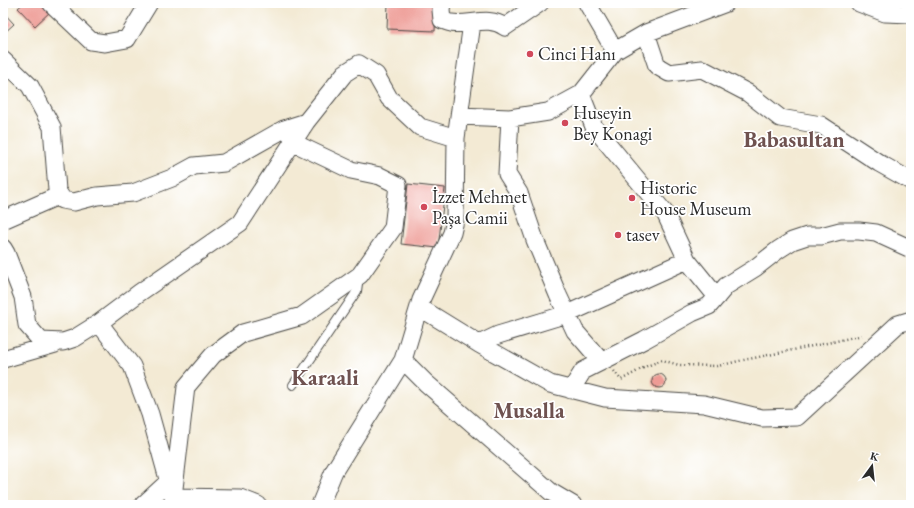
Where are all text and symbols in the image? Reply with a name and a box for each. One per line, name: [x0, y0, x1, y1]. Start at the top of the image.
place label: Cinci Hanı: [538, 42, 616, 65]
marker: Cinci Hanı: [525, 49, 535, 59]
place label: Huseyin Bey Konagi: [573, 101, 653, 145]
marker: Huseyin Bey Konagi: [560, 118, 570, 128]
district label: Babasultan: [743, 125, 845, 154]
place label: Historic House Museum: [640, 176, 751, 220]
place label: İzzet Mehmet Paşa Camii: [432, 185, 527, 229]
marker: Historic House Museum: [627, 193, 637, 203]
marker: İzzet Mehmet Paşa Camii: [419, 202, 429, 212]
place label: tasev: [626, 223, 660, 246]
marker: tasev: [613, 230, 623, 240]
district label: Karaali: [291, 363, 359, 392]
district label: Musalla: [493, 396, 565, 425]
north arrow: [852, 446, 892, 486]
text: K: [869, 448, 881, 464]

